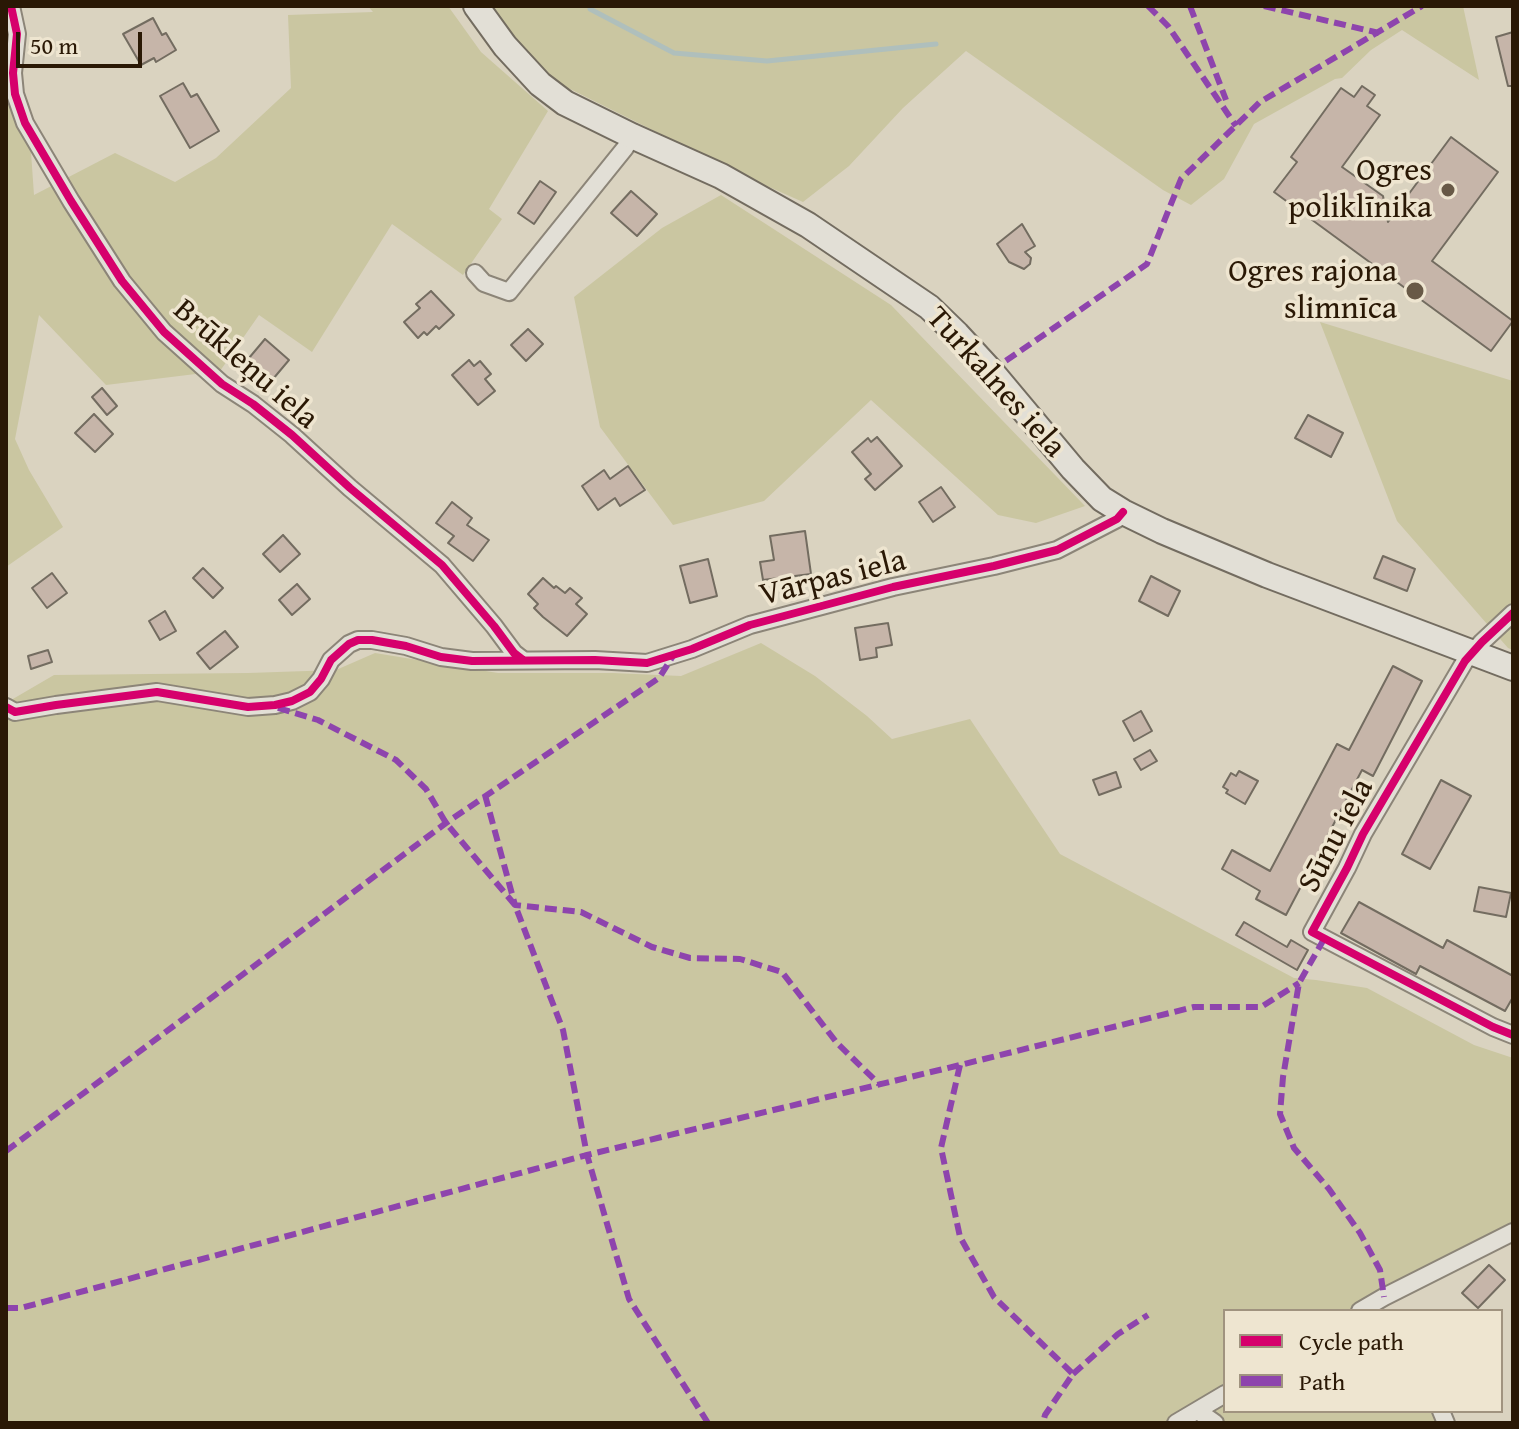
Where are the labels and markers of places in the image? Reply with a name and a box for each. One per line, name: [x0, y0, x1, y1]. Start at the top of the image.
place label: Ogres poliklīnika: [1288, 153, 1432, 228]
marker: Ogres poliklīnika: [1439, 181, 1457, 199]
place label: Ogres rajona slimnīca: [1228, 254, 1397, 329]
marker: Ogres rajona slimnīca: [1404, 280, 1426, 302]

